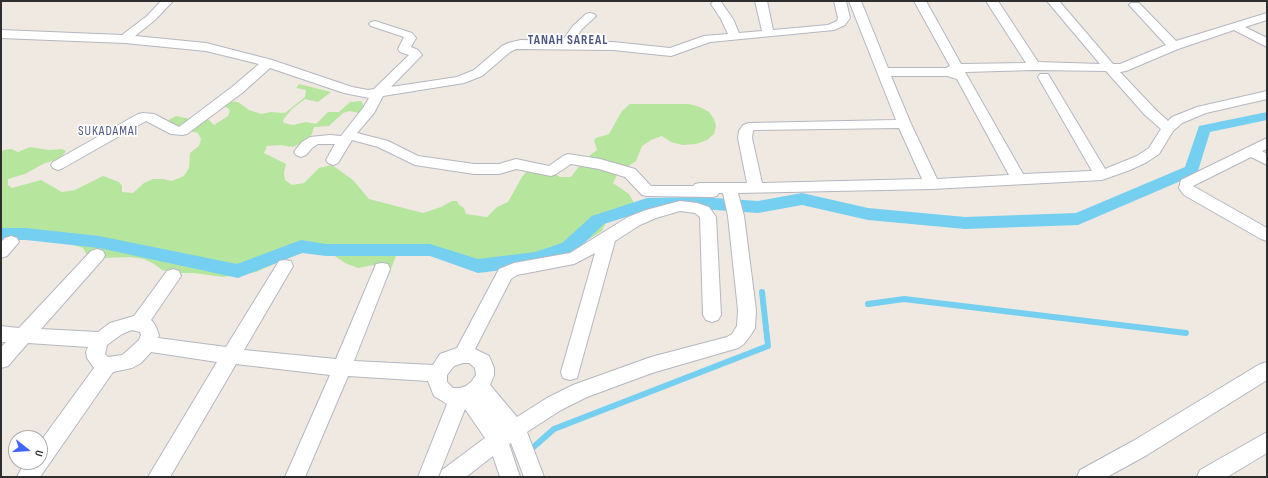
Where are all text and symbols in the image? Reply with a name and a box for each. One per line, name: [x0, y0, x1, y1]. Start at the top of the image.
district label: TANAH SAREAL: [528, 33, 608, 49]
district label: SUKADAMAI: [78, 124, 138, 140]
north arrow: [8, 430, 48, 470]
text: U: [32, 449, 46, 458]

